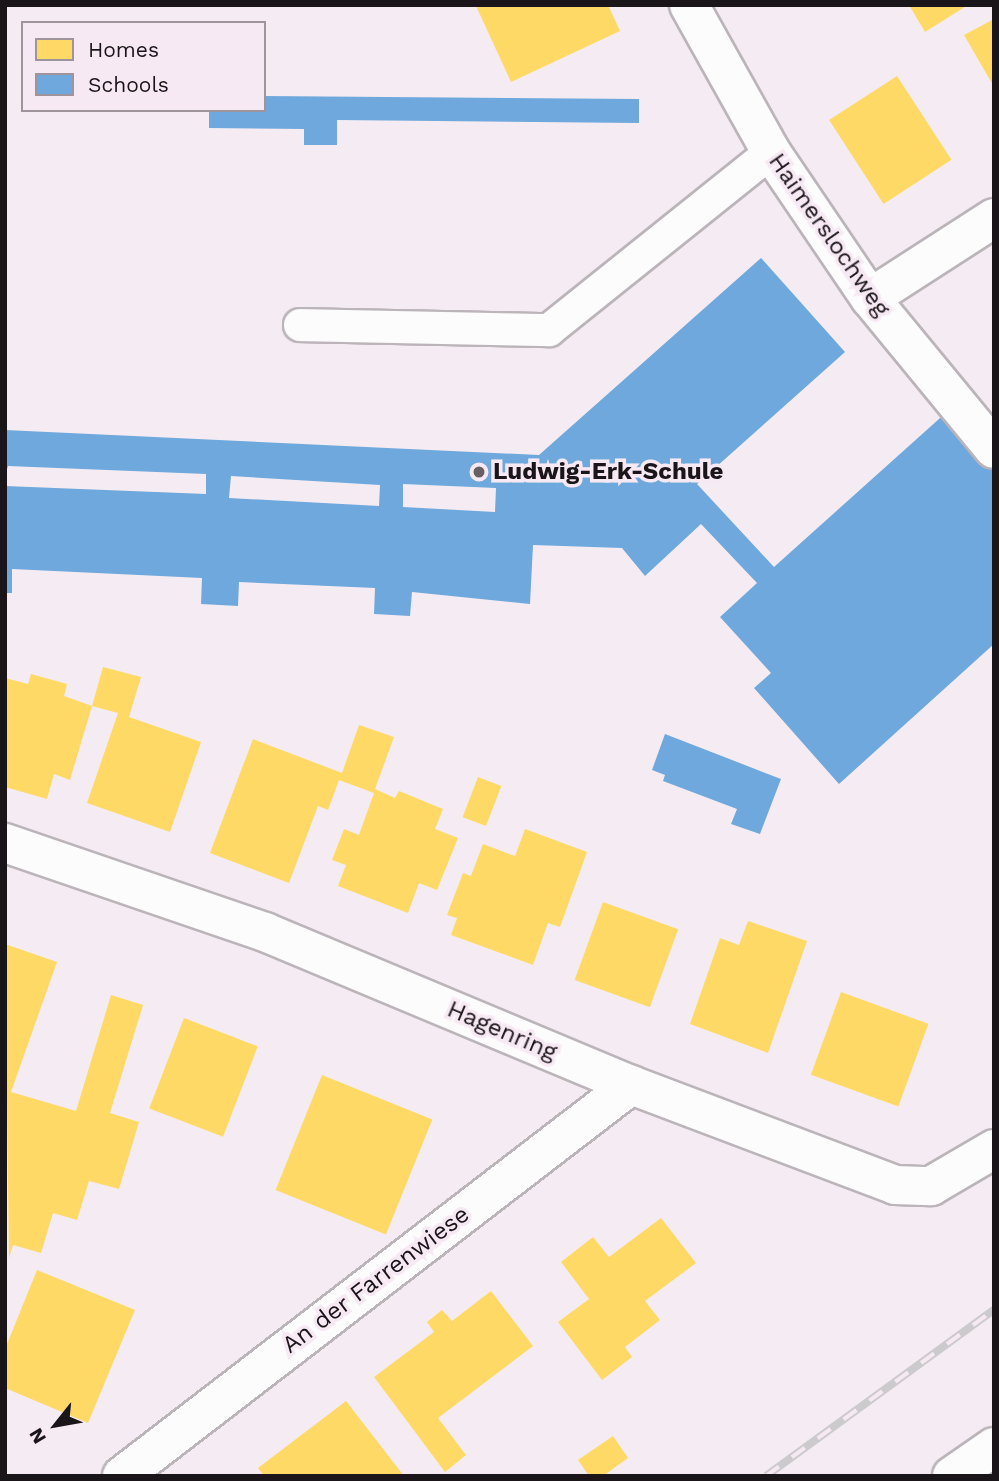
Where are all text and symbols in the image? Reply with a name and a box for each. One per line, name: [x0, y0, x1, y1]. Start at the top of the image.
legend: [21, 21, 266, 112]
text: Homes: [88, 37, 159, 62]
text: Schools: [88, 72, 169, 97]
street label: Haimerslochweg: [762, 148, 896, 322]
place label: Ludwig-Erk-Schule: [493, 458, 723, 486]
marker: Ludwig-Erk-Schule: [471, 464, 487, 480]
street label: Hagenring: [443, 995, 561, 1067]
street label: An der Farrenwiese: [277, 1200, 475, 1360]
north arrow: [21, 1390, 91, 1460]
text: N: [24, 1424, 51, 1448]

